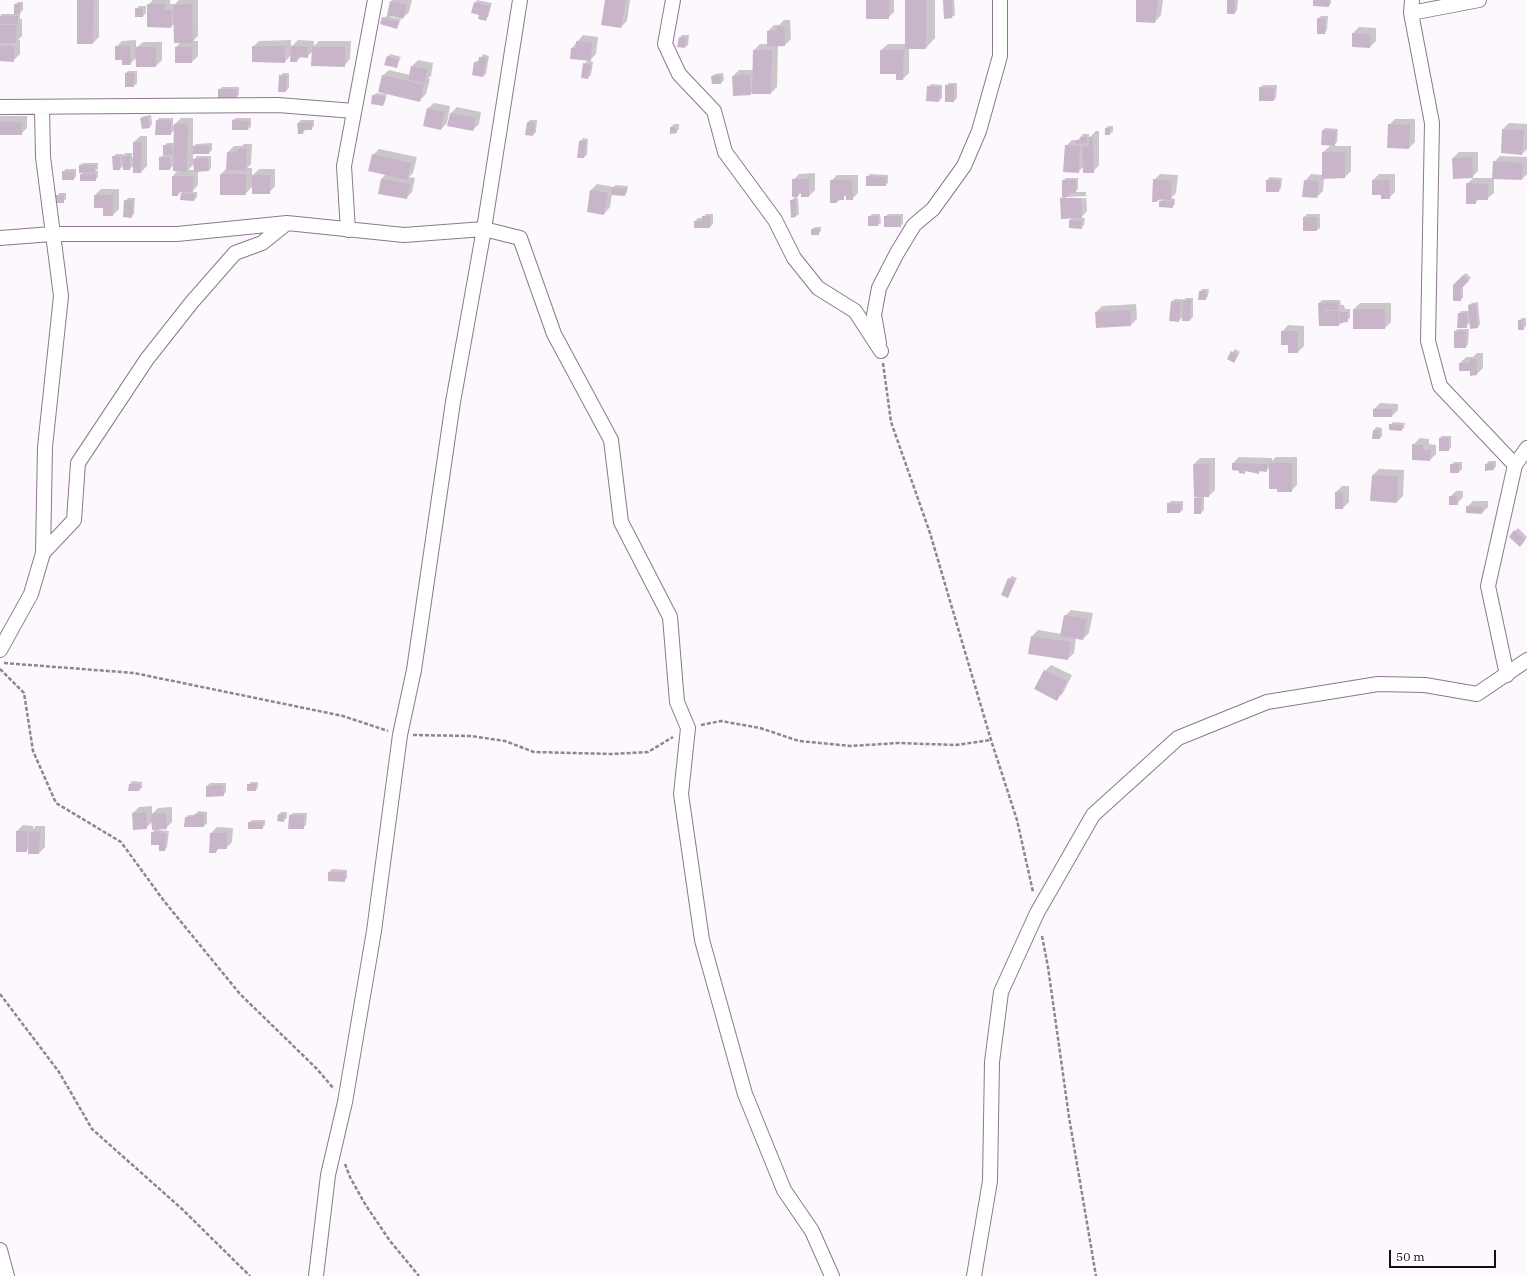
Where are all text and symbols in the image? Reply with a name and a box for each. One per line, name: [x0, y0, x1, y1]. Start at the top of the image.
scale bar: [1391, 1242, 1498, 1268]
text: 50 m: [1396, 1249, 1425, 1264]

